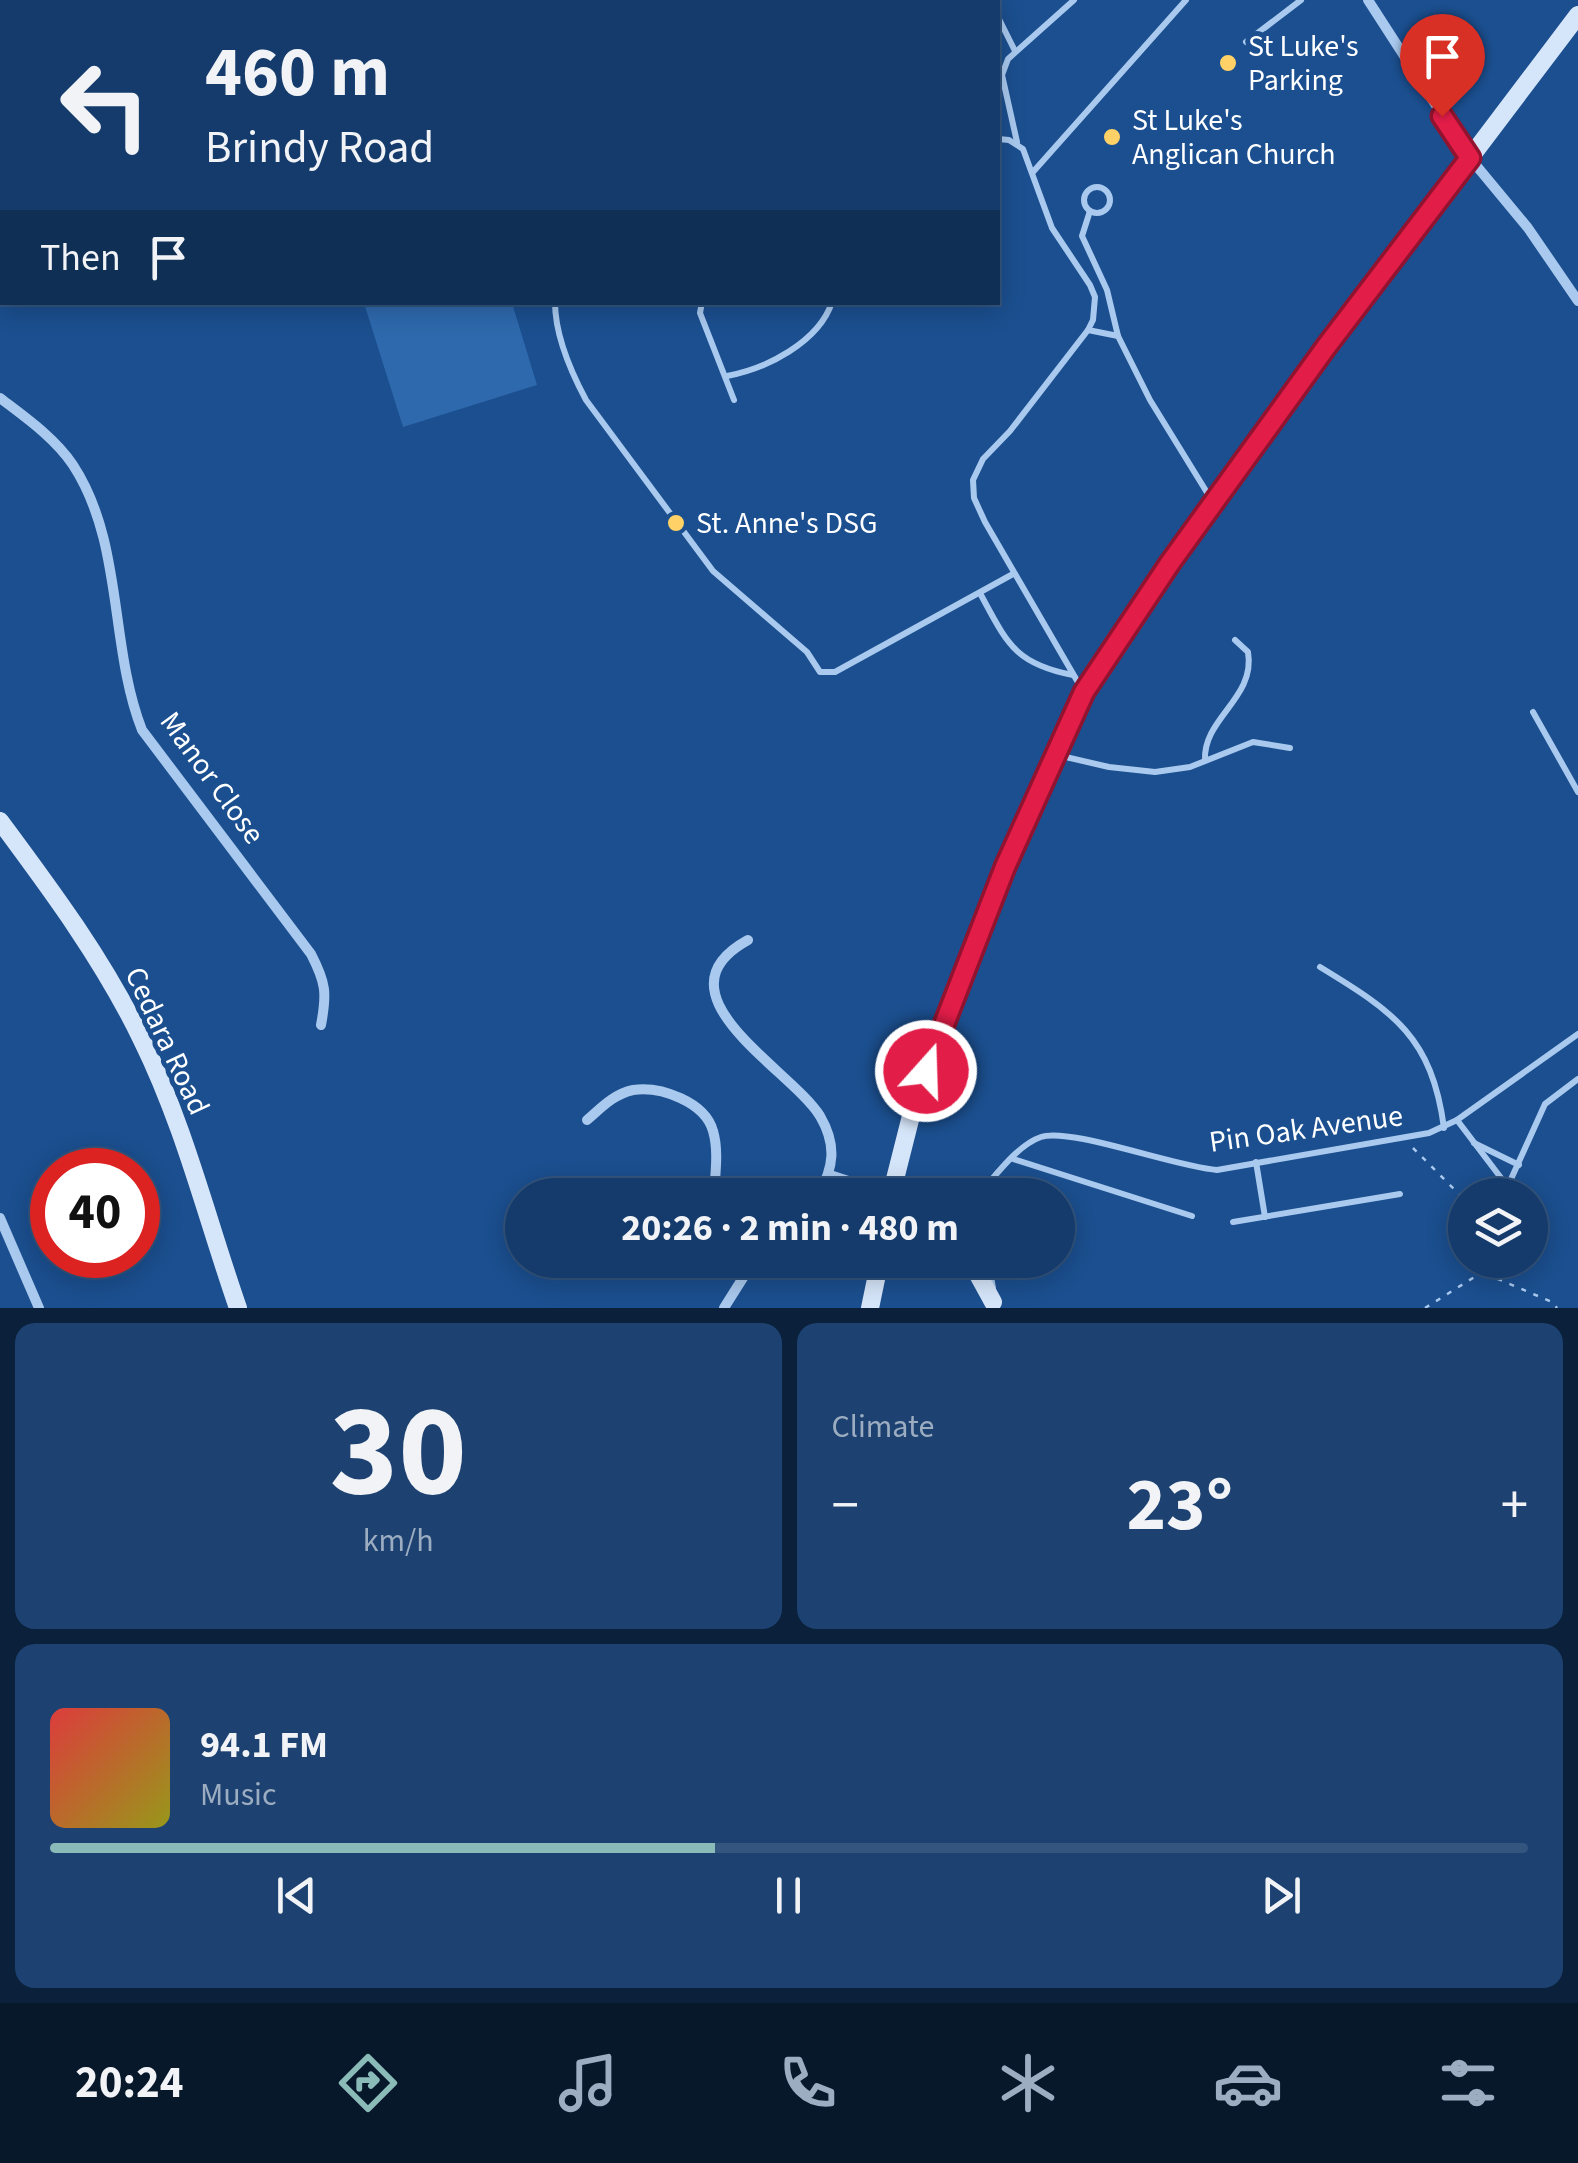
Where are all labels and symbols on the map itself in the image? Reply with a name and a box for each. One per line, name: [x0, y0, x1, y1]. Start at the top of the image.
pin: [1400, 14, 1485, 117]
place label: St Luke's Parking: [1248, 25, 1359, 102]
marker: St Luke's Parking: [1217, 52, 1239, 74]
place label: St Luke's Anglican Church: [1132, 99, 1336, 176]
marker: St Luke's Anglican Church: [1101, 126, 1123, 148]
place label: St. Anne's DSG: [696, 502, 878, 545]
marker: St. Anne's DSG: [665, 512, 687, 534]
street label: Manor Close: [149, 703, 275, 853]
street label: Cedara Road: [114, 960, 220, 1122]
position arrow: [874, 1019, 978, 1123]
street label: Pin Oak Avenue: [1206, 1094, 1406, 1164]
speed limit sign: 40: [30, 1148, 160, 1278]

